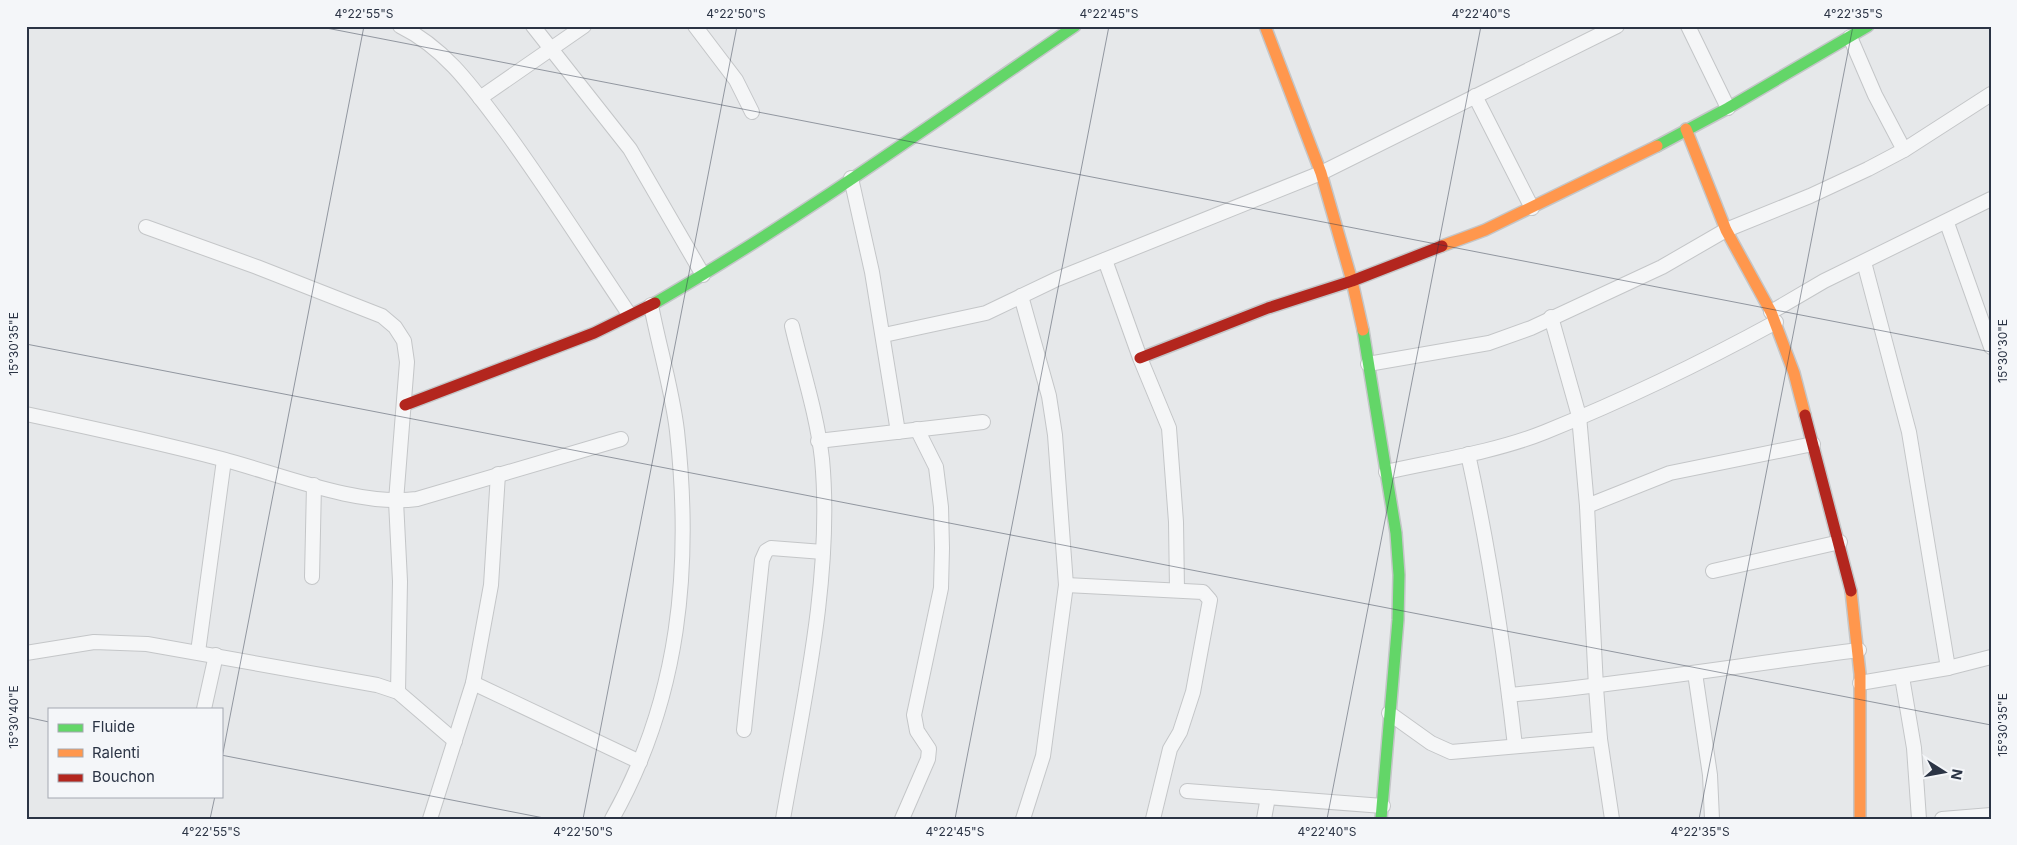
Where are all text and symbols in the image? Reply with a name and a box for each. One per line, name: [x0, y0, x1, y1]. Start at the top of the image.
text: 4°22'55"S: [334, 6, 394, 21]
text: 4°22'50"S: [706, 6, 766, 21]
text: 4°22'45"S: [1080, 6, 1139, 21]
text: 4°22'40"S: [1451, 6, 1511, 21]
text: 4°22'35"S: [1823, 6, 1883, 21]
text: 15°30'35"E: [6, 312, 21, 376]
text: 15°30'30"E: [1995, 319, 2010, 383]
text: 15°30'40"E: [6, 685, 21, 749]
text: 15°30'35"E: [1995, 693, 2010, 757]
legend: [48, 708, 222, 798]
text: Fluide: [92, 717, 135, 736]
text: Ralenti: [92, 743, 140, 762]
north arrow: [1920, 748, 1970, 798]
text: Bouchon: [92, 767, 155, 786]
text: N: [1948, 768, 1967, 781]
text: 4°22'55"S: [181, 824, 241, 839]
text: 4°22'50"S: [553, 824, 613, 839]
text: 4°22'45"S: [926, 824, 985, 839]
text: 4°22'40"S: [1297, 824, 1357, 839]
text: 4°22'35"S: [1670, 824, 1730, 839]

